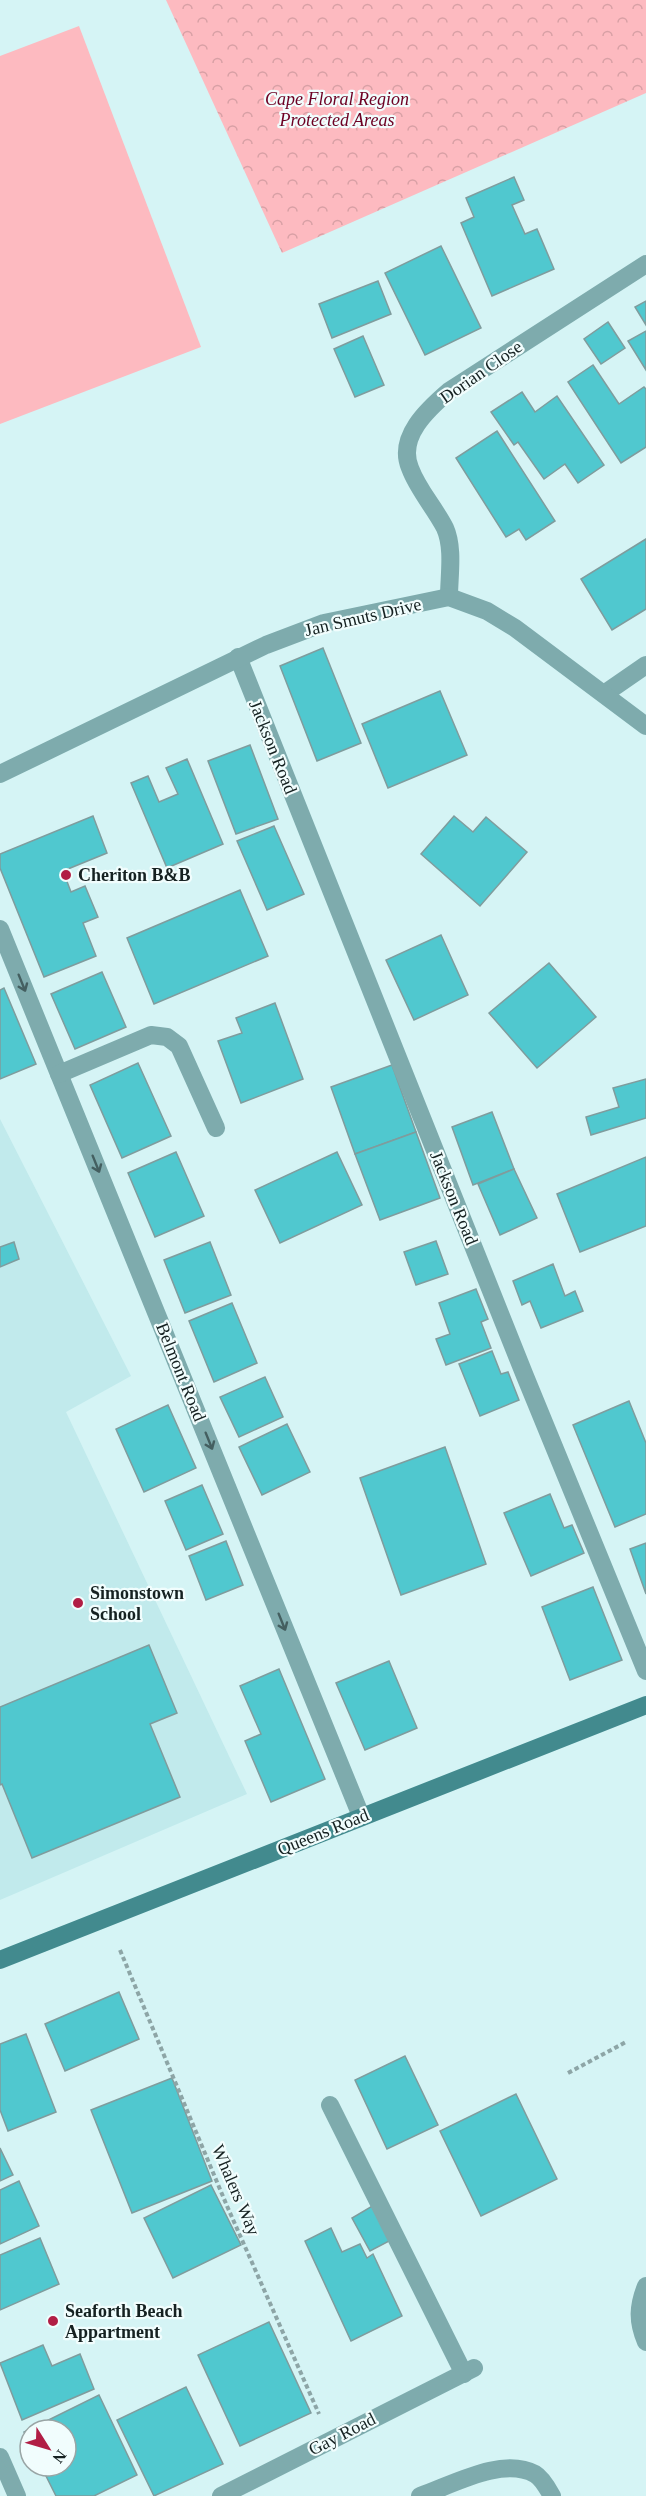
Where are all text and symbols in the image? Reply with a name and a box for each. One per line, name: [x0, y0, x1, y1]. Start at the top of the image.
park label: Cape Floral Region Protected Areas: [265, 89, 409, 130]
street label: Dorian Close: [436, 336, 526, 408]
street label: Jan Smuts Drive: [303, 594, 423, 640]
street label: Jackson Road: [245, 697, 301, 797]
place label: Cheriton B&B: [78, 865, 191, 885]
marker: Cheriton B&B: [59, 868, 73, 882]
one-way arrow: [17, 973, 28, 992]
street label: Jackson Road: [426, 1148, 482, 1248]
one-way arrow: [91, 1154, 102, 1172]
street label: Belmont Road: [152, 1320, 210, 1424]
one-way arrow: [204, 1432, 215, 1450]
place label: Simonstown School: [90, 1583, 184, 1624]
marker: Simonstown School: [71, 1596, 85, 1610]
one-way arrow: [277, 1612, 288, 1631]
street label: Queens Road: [275, 1805, 371, 1859]
street label: Whalers Way: [208, 2142, 264, 2238]
place label: Seaforth Beach Appartment: [65, 2301, 182, 2342]
marker: Seaforth Beach Appartment: [46, 2314, 60, 2328]
street label: Gay Road: [305, 2409, 379, 2459]
north arrow: [18, 2418, 78, 2478]
text: N: [49, 2447, 70, 2467]

